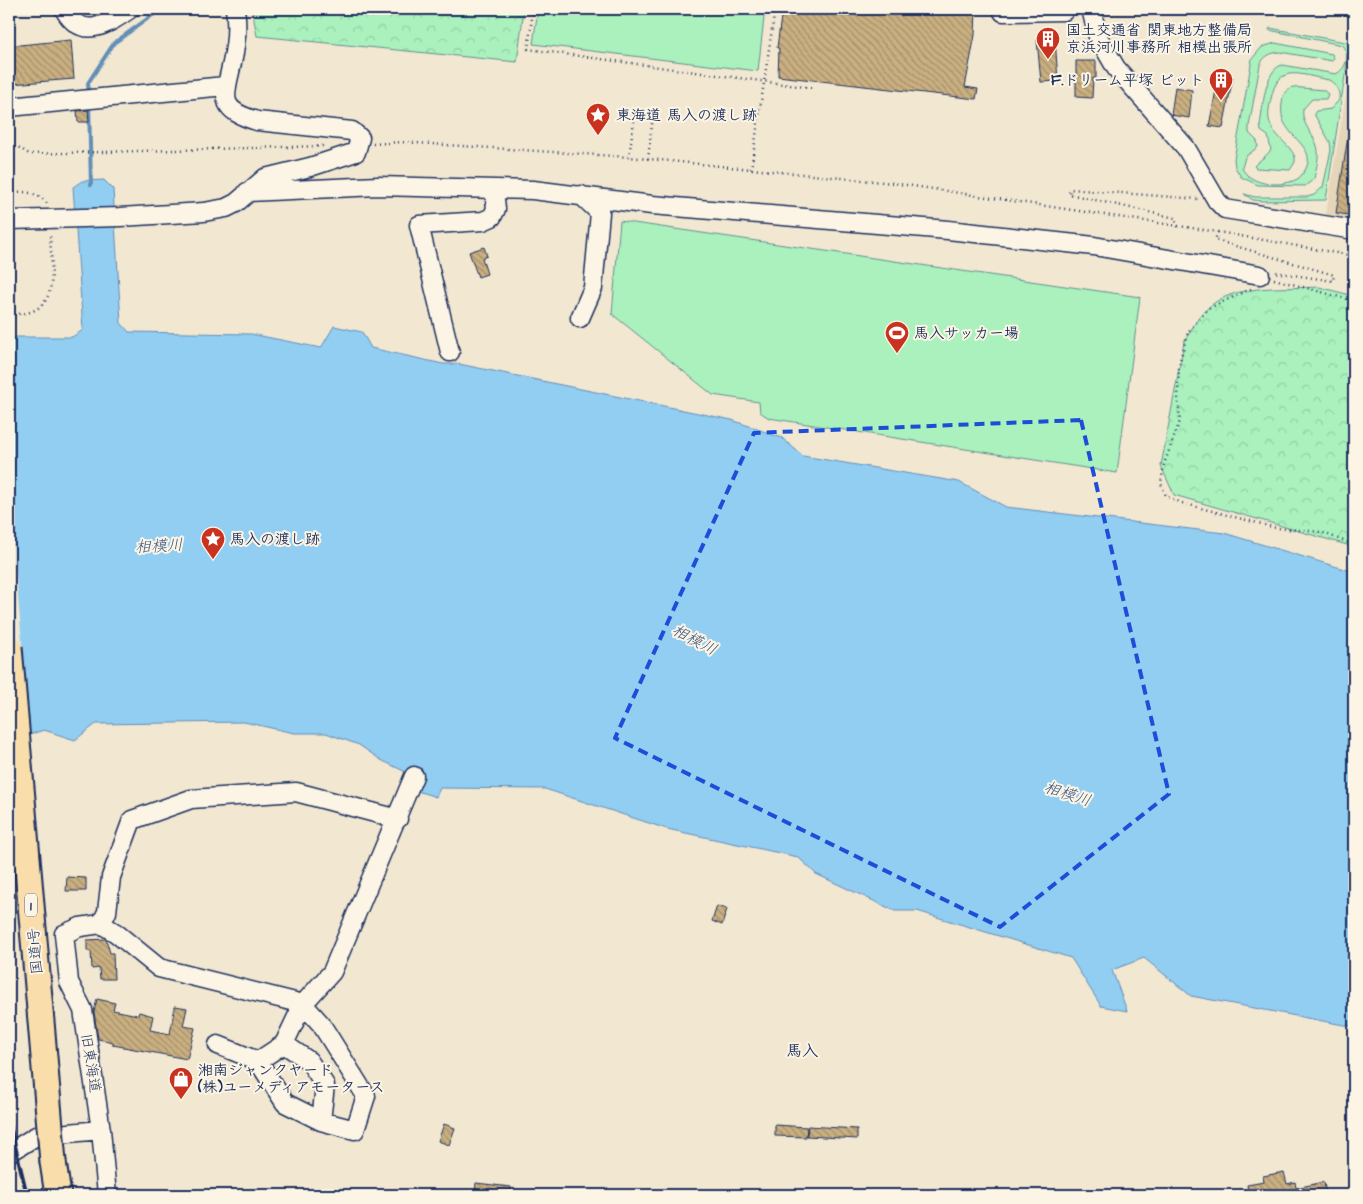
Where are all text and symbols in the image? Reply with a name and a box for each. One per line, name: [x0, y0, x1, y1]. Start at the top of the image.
place label: 国土交通省 関東地方整備局 京浜河川事務所 相模出張所: [1066, 20, 1252, 58]
building icon: 国土交通省 関東地方整備局 京浜河川事務所 相模出張所: [1035, 26, 1061, 60]
building icon: F.ドリーム平塚 ピット: [1208, 67, 1234, 101]
place label: F.ドリーム平塚 ピット: [1051, 70, 1204, 91]
place icon: 東海道 馬入の渡し跡: [585, 102, 611, 136]
place label: 東海道 馬入の渡し跡: [616, 105, 757, 126]
sports icon: 馬入サッカー場: [884, 320, 910, 354]
place label: 馬入サッカー場: [914, 323, 1019, 344]
place icon: 馬入の渡し跡: [200, 526, 226, 560]
place label: 馬入の渡し跡: [230, 529, 320, 550]
water label: 相模川: [135, 534, 184, 558]
water label: 相模川: [668, 619, 721, 661]
water label: 相模川: [1041, 776, 1094, 812]
road number: 1: [25, 894, 37, 916]
street label: 国道1号: [23, 927, 48, 975]
street label: 旧東海道: [75, 1032, 106, 1094]
district label: 馬入: [786, 1040, 818, 1062]
place label: 湘南ジャンクヤード (株)ユーメディアモータース: [197, 1060, 384, 1098]
shop icon: 湘南ジャンクヤード (株)ユーメディアモータース: [168, 1066, 194, 1100]

